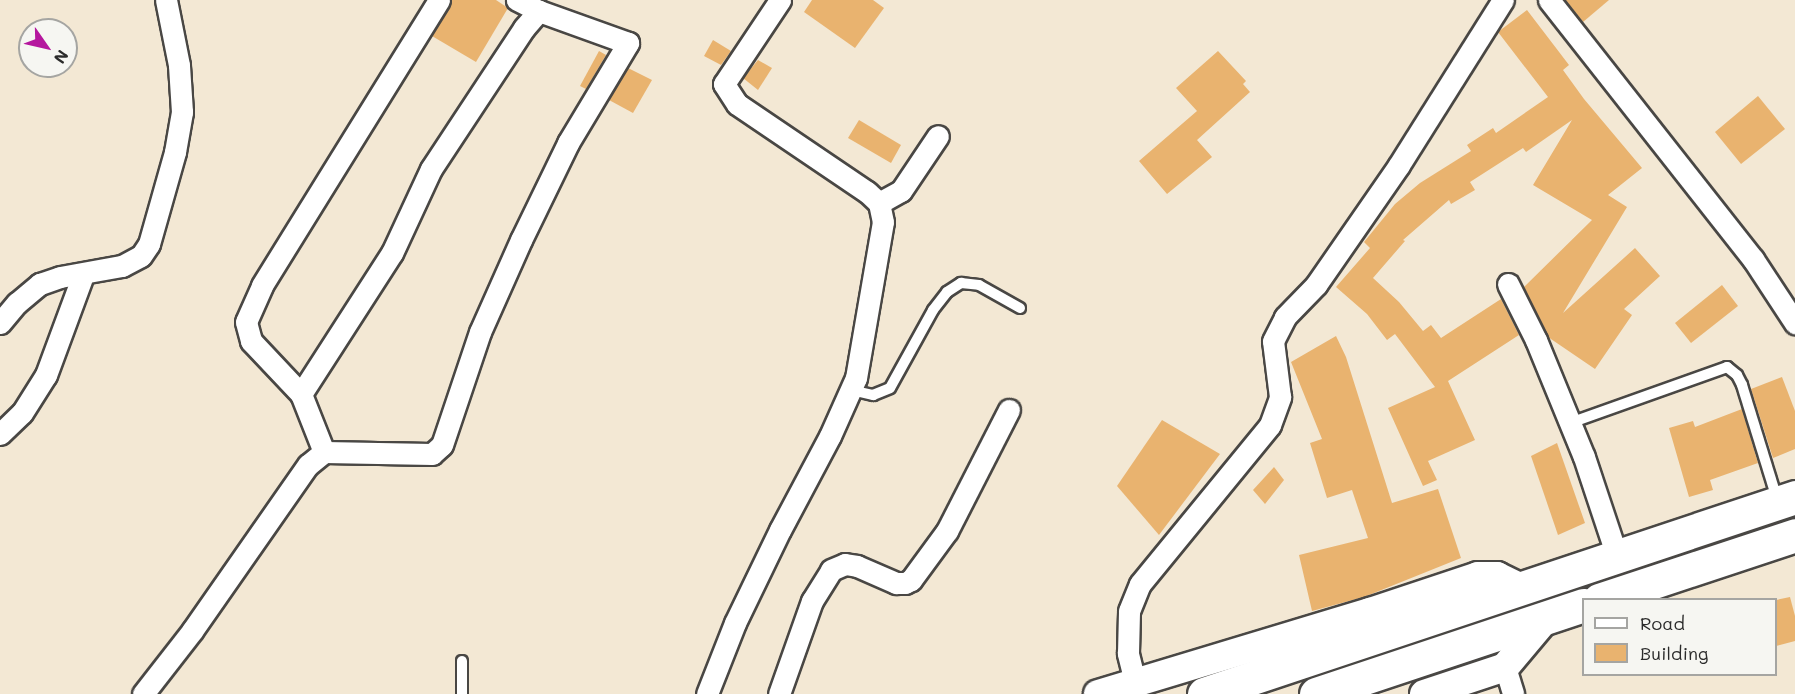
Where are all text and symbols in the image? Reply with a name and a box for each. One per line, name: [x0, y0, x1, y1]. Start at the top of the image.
north arrow: [18, 18, 78, 78]
text: N: [50, 46, 74, 68]
legend: [1582, 598, 1777, 676]
text: Road: [1640, 611, 1685, 635]
text: Building: [1640, 641, 1708, 665]

